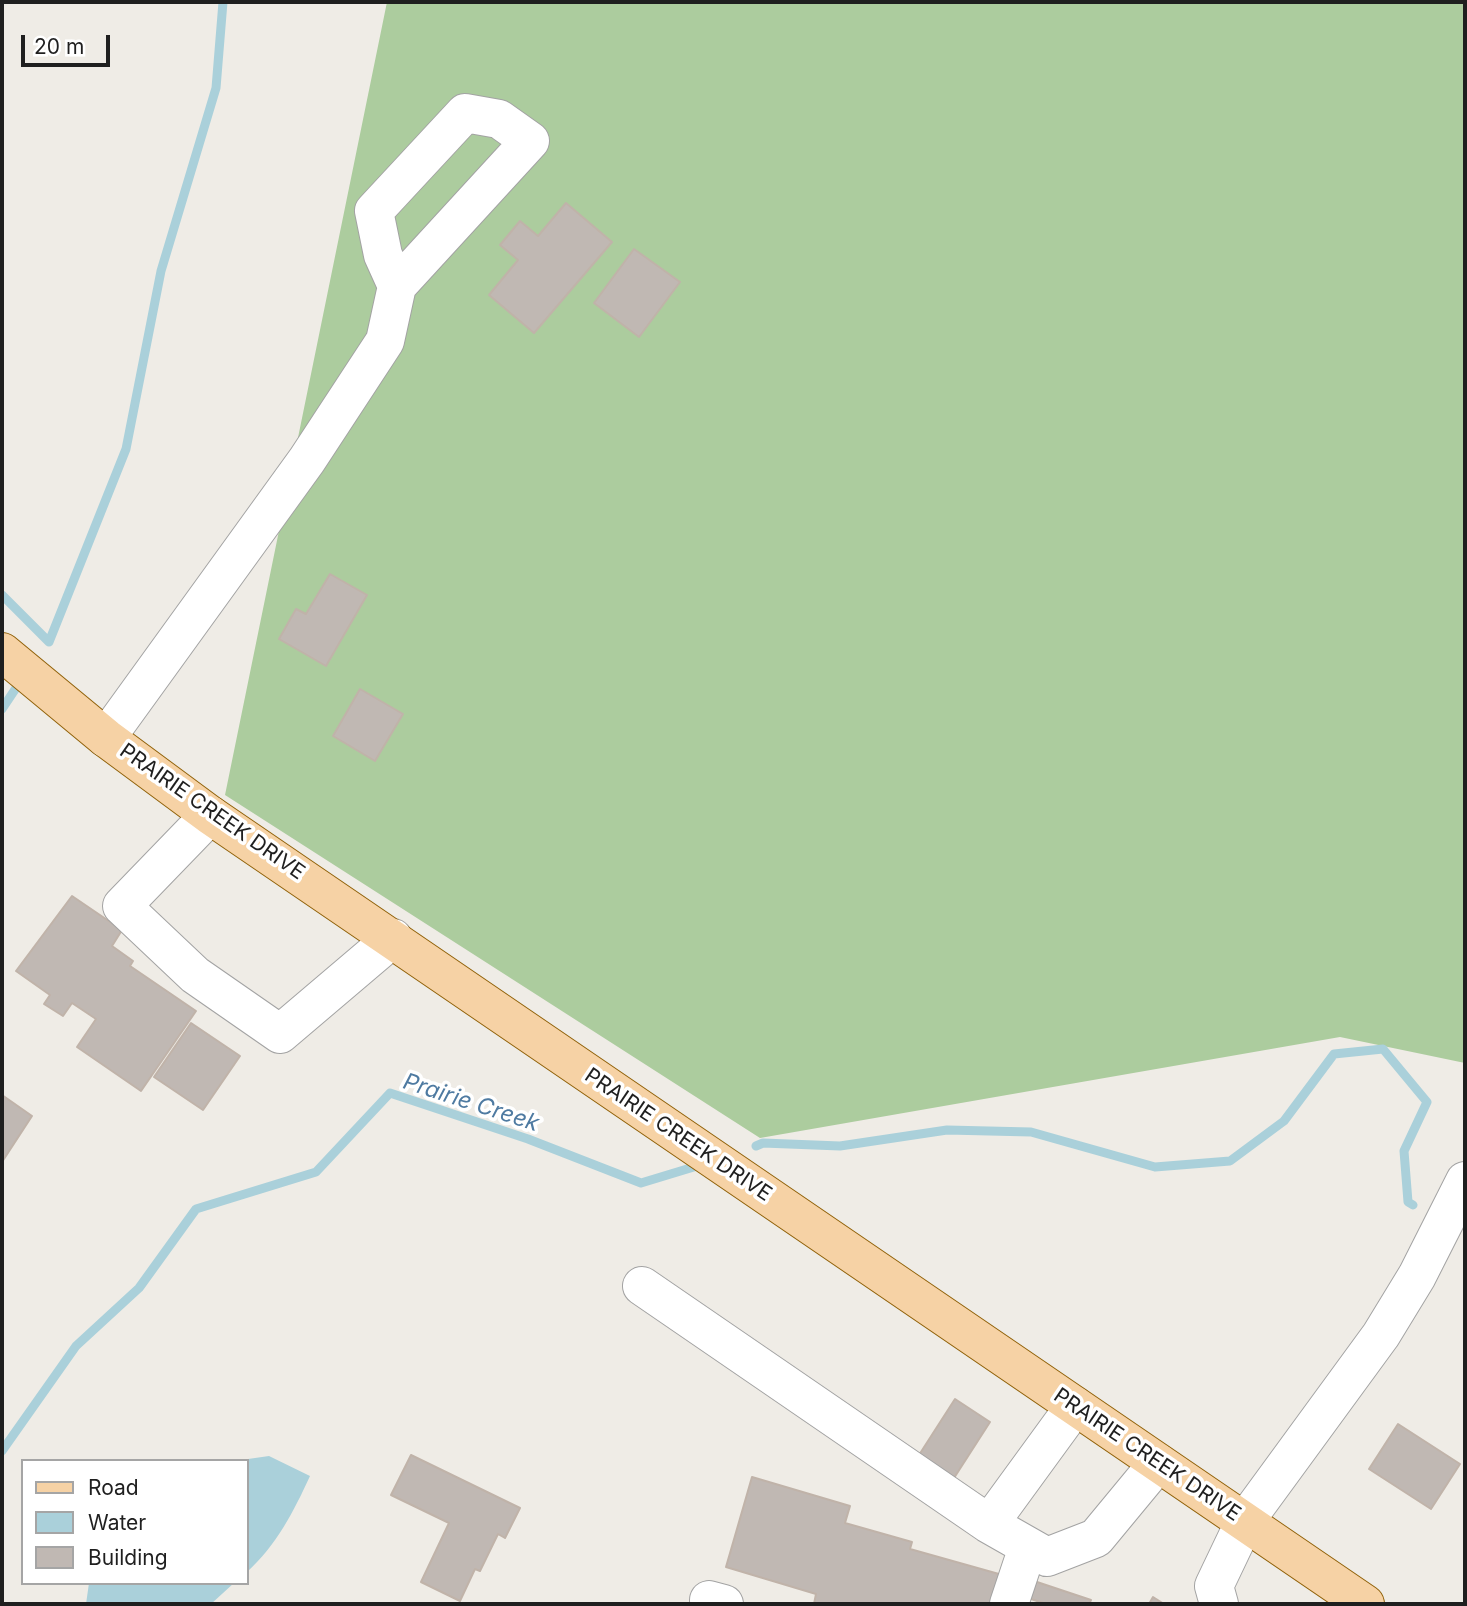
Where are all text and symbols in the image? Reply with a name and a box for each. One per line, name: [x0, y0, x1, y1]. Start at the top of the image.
scale bar: [24, 21, 114, 65]
text: 20 m: [34, 34, 84, 59]
street label: PRAIRIE CREEK DRIVE: [115, 739, 309, 885]
street label: PRAIRIE CREEK DRIVE: [580, 1063, 776, 1207]
water label: Prairie Creek: [400, 1068, 542, 1138]
street label: PRAIRIE CREEK DRIVE: [1049, 1383, 1245, 1527]
legend: [21, 1459, 248, 1585]
text: Road: [88, 1475, 139, 1500]
text: Water: [88, 1510, 146, 1535]
text: Building: [88, 1545, 168, 1570]

